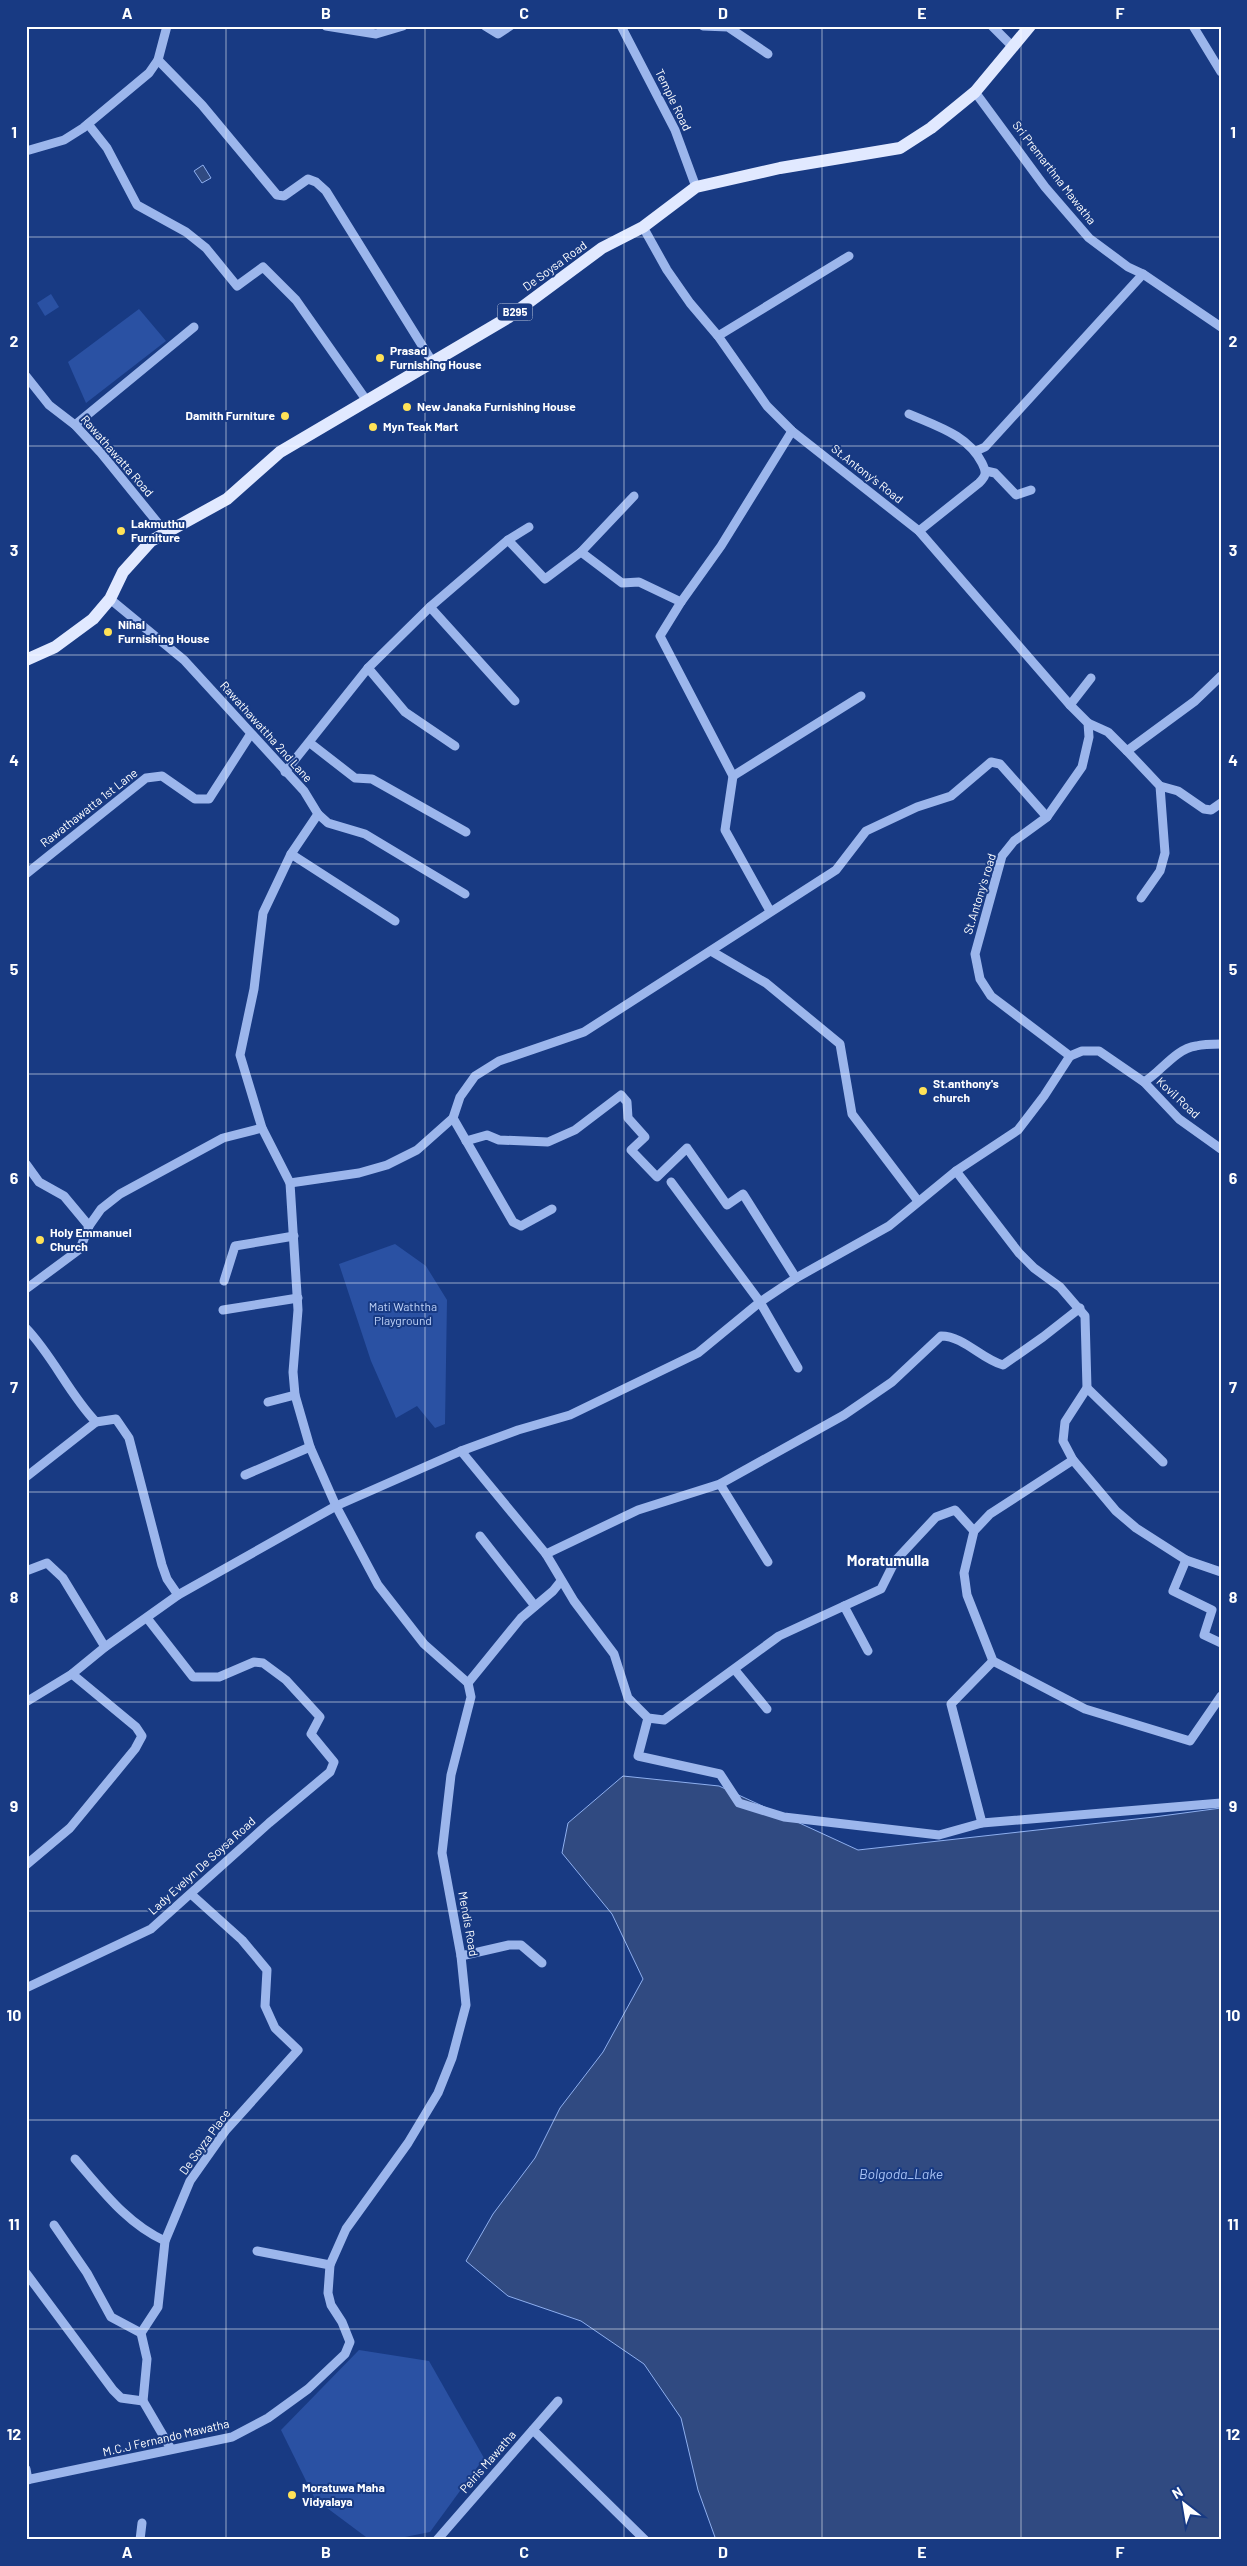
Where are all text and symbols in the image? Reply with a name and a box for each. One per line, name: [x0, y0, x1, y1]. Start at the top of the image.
text: A: [122, 3, 133, 22]
text: B: [321, 3, 331, 22]
text: C: [519, 3, 529, 22]
text: D: [718, 3, 728, 22]
text: E: [917, 3, 927, 22]
text: F: [1116, 3, 1125, 22]
street label: Temple Road: [653, 66, 695, 133]
street label: Sri Premarthna Mawatha: [1010, 118, 1099, 227]
text: 1: [11, 122, 17, 141]
text: 1: [1230, 122, 1236, 141]
street label: De Soysa Road: [520, 237, 589, 293]
road number: B295: [498, 304, 532, 320]
text: 2: [10, 331, 19, 350]
text: 2: [1229, 331, 1238, 350]
place label: Prasad Furnishing House: [390, 343, 482, 371]
marker: Prasad Furnishing House: [374, 352, 386, 364]
place label: New Janaka Furnishing House: [417, 399, 576, 413]
marker: New Janaka Furnishing House: [401, 401, 413, 413]
place label: Damith Furniture: [186, 408, 275, 422]
marker: Damith Furniture: [279, 410, 291, 422]
street label: Rawathawatta Road: [79, 412, 157, 499]
place label: Myn Teak Mart: [383, 419, 459, 433]
marker: Myn Teak Mart: [367, 421, 379, 433]
street label: St.Antony's Road: [829, 441, 906, 506]
place label: Lakmuthu Furniture: [131, 516, 185, 544]
marker: Lakmuthu Furniture: [115, 525, 127, 537]
text: 3: [10, 540, 18, 559]
text: 3: [1229, 540, 1237, 559]
place label: Nihal Furnishing House: [118, 617, 210, 645]
marker: Nihal Furnishing House: [102, 626, 114, 638]
street label: Rawathawattha 2nd Lane: [218, 678, 316, 785]
text: 4: [9, 750, 19, 769]
text: 4: [1228, 750, 1238, 769]
street label: Rawathawatta 1st Lane: [37, 765, 140, 849]
street label: St.Antony's road: [960, 851, 998, 936]
text: 5: [10, 959, 19, 978]
text: 5: [1229, 959, 1238, 978]
street label: Kovil Road: [1154, 1074, 1203, 1121]
place label: St.anthony's church: [933, 1076, 999, 1104]
marker: St.anthony's church: [917, 1085, 929, 1097]
text: 6: [10, 1168, 19, 1187]
text: 6: [1229, 1168, 1238, 1187]
place label: Holy Emmanuel Church: [50, 1225, 132, 1253]
marker: Holy Emmanuel Church: [34, 1234, 46, 1246]
park label: Mati Waththa Playground: [369, 1299, 437, 1327]
text: 7: [10, 1377, 18, 1396]
text: 7: [1229, 1377, 1237, 1396]
district label: Moratumulla: [847, 1551, 929, 1569]
text: 8: [10, 1587, 19, 1606]
text: 8: [1229, 1587, 1238, 1606]
text: 9: [10, 1796, 18, 1815]
text: 9: [1229, 1796, 1237, 1815]
street label: Lady Evelyn De Soysa Road: [145, 1813, 258, 1917]
street label: Mendis Road: [456, 1890, 482, 1957]
text: 10: [7, 2005, 21, 2024]
text: 10: [1226, 2005, 1240, 2024]
street label: De Soyza Place: [176, 2106, 233, 2177]
water label: Bolgoda_Lake: [859, 2165, 943, 2182]
text: 11: [8, 2214, 20, 2233]
text: 11: [1227, 2214, 1239, 2233]
street label: M.C.J Fernando Mawatha: [101, 2416, 230, 2458]
text: 12: [7, 2424, 21, 2443]
text: 12: [1226, 2424, 1240, 2443]
street label: Peiris Mawatha: [456, 2427, 518, 2495]
north arrow: [1160, 2478, 1210, 2528]
place label: Moratuwa Maha Vidyalaya: [302, 2480, 385, 2508]
text: N: [1169, 2483, 1185, 2502]
marker: Moratuwa Maha Vidyalaya: [286, 2489, 298, 2501]
text: A: [122, 2542, 133, 2561]
text: B: [321, 2542, 331, 2561]
text: C: [519, 2542, 529, 2561]
text: D: [718, 2542, 728, 2561]
text: E: [917, 2542, 927, 2561]
text: F: [1116, 2542, 1125, 2561]

